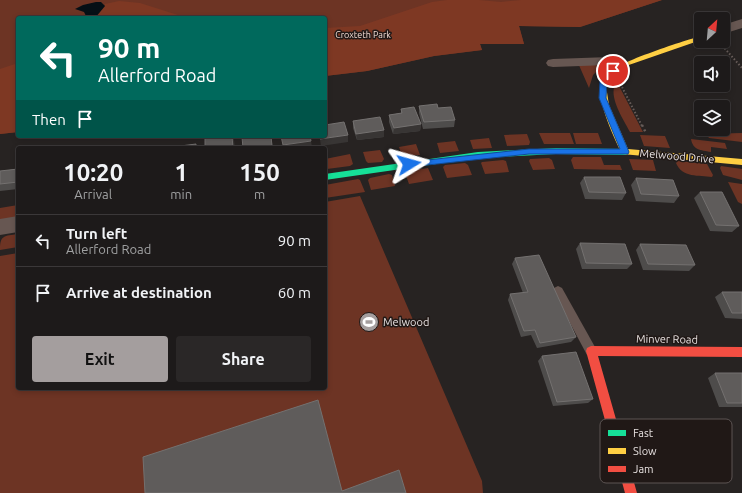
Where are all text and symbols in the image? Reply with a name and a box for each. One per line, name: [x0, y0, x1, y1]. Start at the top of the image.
north arrow: [694, 12, 730, 48]
map controls: [694, 12, 730, 136]
park label: Croxteth Park: [335, 30, 391, 40]
icon: left: [32, 32, 84, 84]
text: 90 m: [98, 32, 160, 63]
pin: [596, 54, 630, 88]
button: sound: [694, 56, 730, 92]
icon: arrive: [602, 60, 624, 82]
text: Allerford Road: [98, 65, 216, 85]
button: layers: [694, 100, 730, 136]
icon: arrive: [74, 108, 96, 130]
text: Then: [32, 111, 66, 128]
position arrow: [388, 143, 430, 185]
street label: Melwood Drive: [639, 147, 715, 165]
text: 10:20: [63, 159, 123, 186]
text: 1: [174, 159, 188, 186]
text: 150: [239, 159, 280, 186]
text: Arrival: [74, 187, 112, 201]
text: min: [170, 187, 192, 201]
text: m: [254, 187, 265, 201]
text: Turn left: [66, 225, 127, 242]
icon: left: [32, 230, 54, 252]
text: 90 m: [278, 232, 311, 249]
text: Allerford Road: [66, 242, 151, 256]
icon: arrive: [32, 282, 54, 304]
text: Arrive at destination: [66, 284, 212, 301]
text: 60 m: [278, 284, 311, 301]
sports icon: Melwood: [358, 311, 380, 333]
place label: Melwood: [383, 316, 429, 328]
street label: Minver Road: [636, 332, 698, 346]
button: Exit: [32, 336, 168, 382]
button: Share: [176, 336, 311, 382]
legend: [600, 419, 732, 483]
text: Fast: [633, 427, 654, 439]
text: Slow: [633, 445, 657, 457]
text: Jam: [633, 463, 654, 475]

